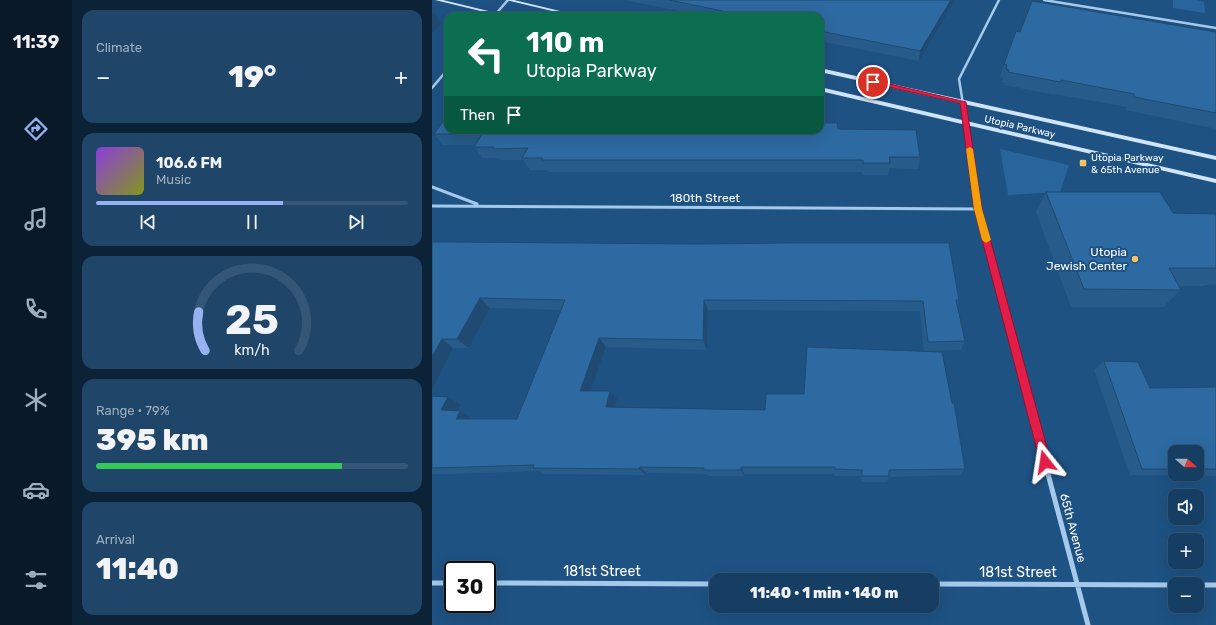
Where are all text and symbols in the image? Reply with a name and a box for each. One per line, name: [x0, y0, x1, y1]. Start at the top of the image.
text: 110 m: [526, 26, 604, 59]
icon: left: [460, 28, 512, 80]
text: 11:39: [13, 31, 59, 53]
text: Climate: [96, 40, 142, 55]
text: 19°: [228, 59, 276, 95]
text: Utopia Parkway: [526, 60, 657, 82]
text: −: [96, 64, 110, 91]
text: +: [394, 64, 408, 91]
pin: [856, 65, 890, 99]
icon: arrive: [862, 71, 884, 93]
icon: arrive: [503, 104, 525, 126]
text: Then: [460, 106, 495, 124]
street label: Utopia Parkway: [983, 113, 1057, 141]
icon: directions: [22, 115, 50, 143]
place label: Utopia Parkway & 65th Avenue: [1091, 152, 1164, 176]
text: 106.6 FM: [156, 154, 222, 172]
marker: Utopia Parkway & 65th Avenue: [1078, 158, 1088, 168]
text: Music: [156, 172, 191, 187]
street label: 180th Street: [670, 191, 740, 205]
icon: music: [22, 205, 50, 233]
icon: previous: [137, 211, 159, 233]
icon: pause: [241, 211, 263, 233]
icon: next: [345, 211, 367, 233]
place label: Utopia Jewish Center: [1046, 245, 1127, 273]
marker: Utopia Jewish Center: [1130, 254, 1140, 264]
text: 25: [225, 294, 279, 343]
icon: phone: [22, 295, 50, 323]
text: km/h: [234, 341, 270, 358]
icon: climate: [22, 386, 50, 414]
text: Range · 79%: [96, 403, 170, 418]
text: 395 km: [96, 422, 209, 458]
position arrow: [1024, 441, 1066, 483]
north arrow: [1168, 445, 1204, 481]
map controls: [1168, 445, 1204, 613]
icon: car: [22, 476, 50, 504]
button: sound: [1168, 489, 1204, 525]
street label: 65th Avenue: [1057, 492, 1089, 564]
text: Arrival: [96, 532, 135, 547]
button: +: [1168, 533, 1204, 569]
text: 11:40: [96, 551, 179, 587]
speed limit sign: 30: [444, 561, 496, 613]
street label: 181st Street: [563, 563, 641, 580]
street label: 181st Street: [979, 564, 1057, 581]
icon: filters: [22, 566, 50, 594]
button: −: [1168, 577, 1204, 613]
text: 11:40 · 1 min · 140 m: [750, 584, 898, 602]

